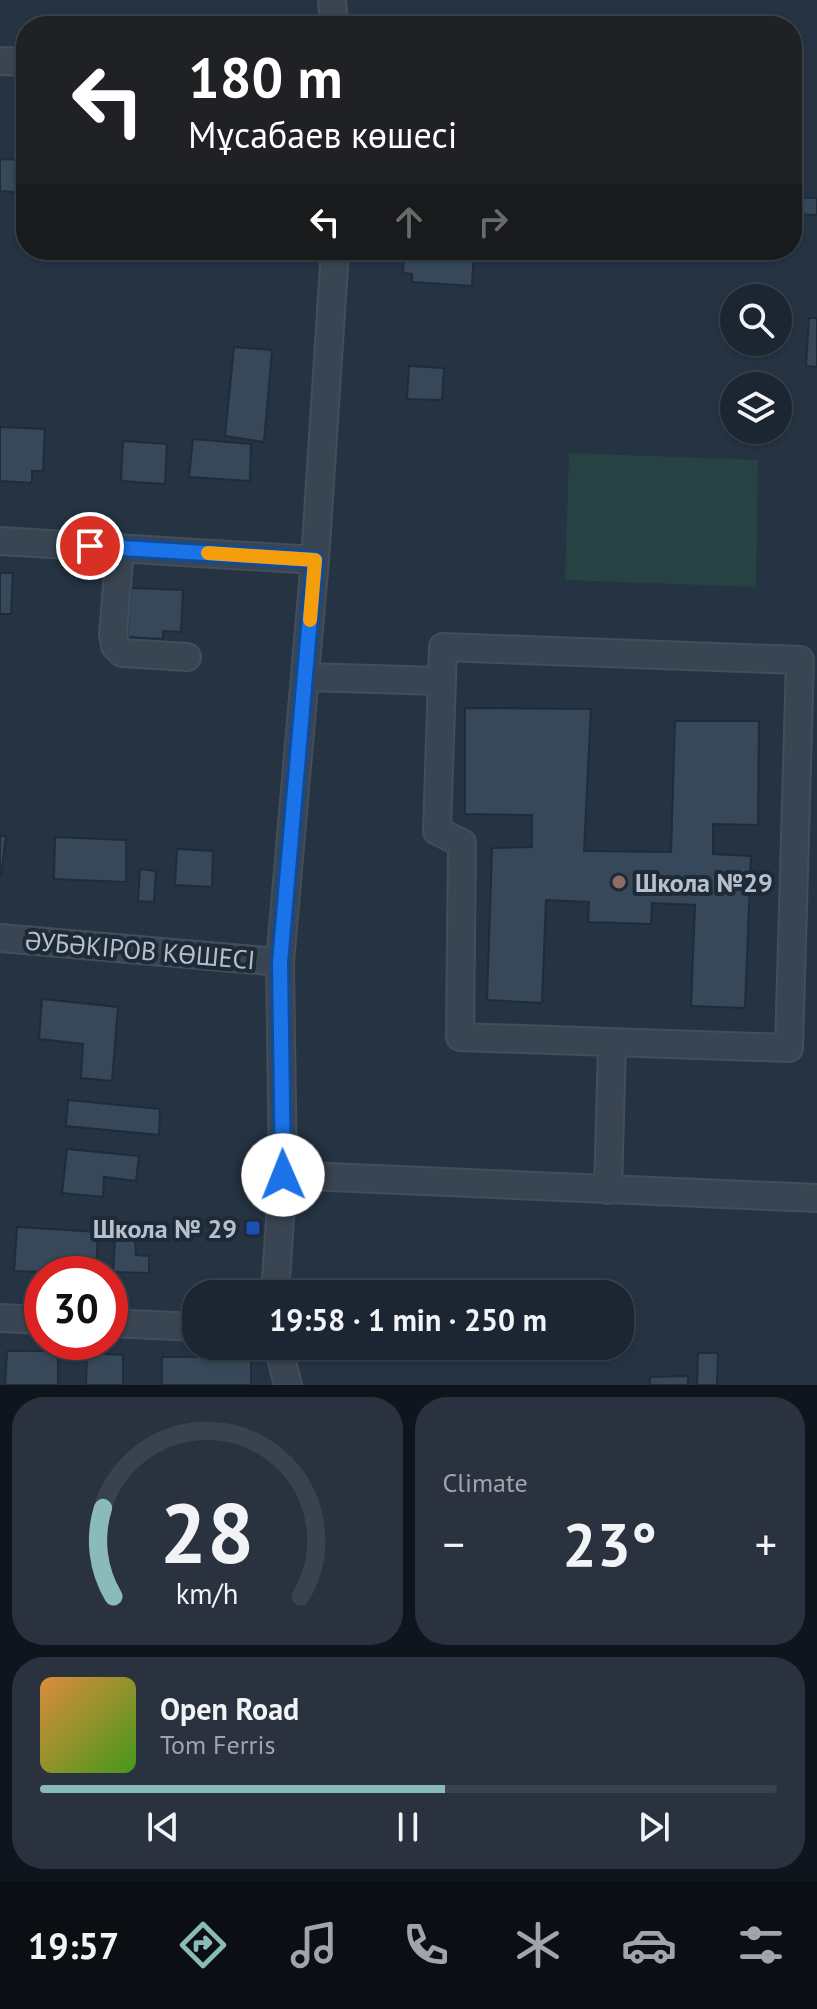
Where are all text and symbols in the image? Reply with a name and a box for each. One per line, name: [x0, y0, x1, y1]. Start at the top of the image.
text: 180 m: [188, 41, 343, 113]
icon: left: [56, 48, 160, 152]
text: Мұсабаев көшесі: [188, 111, 457, 158]
icon: left: [303, 200, 347, 244]
icon: ahead: [387, 200, 431, 244]
icon: right: [471, 200, 515, 244]
map controls: [720, 284, 792, 444]
button: search: [720, 284, 792, 356]
button: layers: [720, 372, 792, 444]
pin: [56, 512, 124, 580]
icon: arrive: [68, 524, 112, 568]
place label: Школа №29: [635, 866, 773, 899]
marker: Школа №29: [610, 873, 628, 891]
street label: ӘУБӘКІРОВ КӨШЕСІ: [24, 923, 256, 977]
position arrow: [241, 1133, 325, 1217]
place label: Школа № 29: [93, 1212, 237, 1245]
marker: Школа № 29: [244, 1219, 262, 1237]
speed limit sign: 30: [24, 1256, 128, 1360]
text: 19:58 · 1 min · 250 m: [269, 1300, 547, 1339]
text: Climate: [443, 1466, 528, 1499]
text: 28: [160, 1478, 254, 1586]
text: 23°: [563, 1505, 657, 1583]
text: −: [443, 1515, 465, 1572]
text: +: [755, 1515, 777, 1572]
text: km/h: [176, 1575, 239, 1612]
text: Open Road: [160, 1689, 299, 1728]
text: Tom Ferris: [160, 1728, 275, 1761]
icon: previous: [141, 1805, 185, 1849]
icon: pause: [386, 1805, 430, 1849]
icon: next: [632, 1805, 676, 1849]
icon: directions: [175, 1917, 231, 1973]
icon: music: [286, 1917, 342, 1973]
icon: phone: [398, 1917, 454, 1973]
icon: climate: [510, 1917, 566, 1973]
icon: car: [621, 1917, 677, 1973]
icon: filters: [733, 1917, 789, 1973]
text: 19:57: [28, 1922, 119, 1969]

